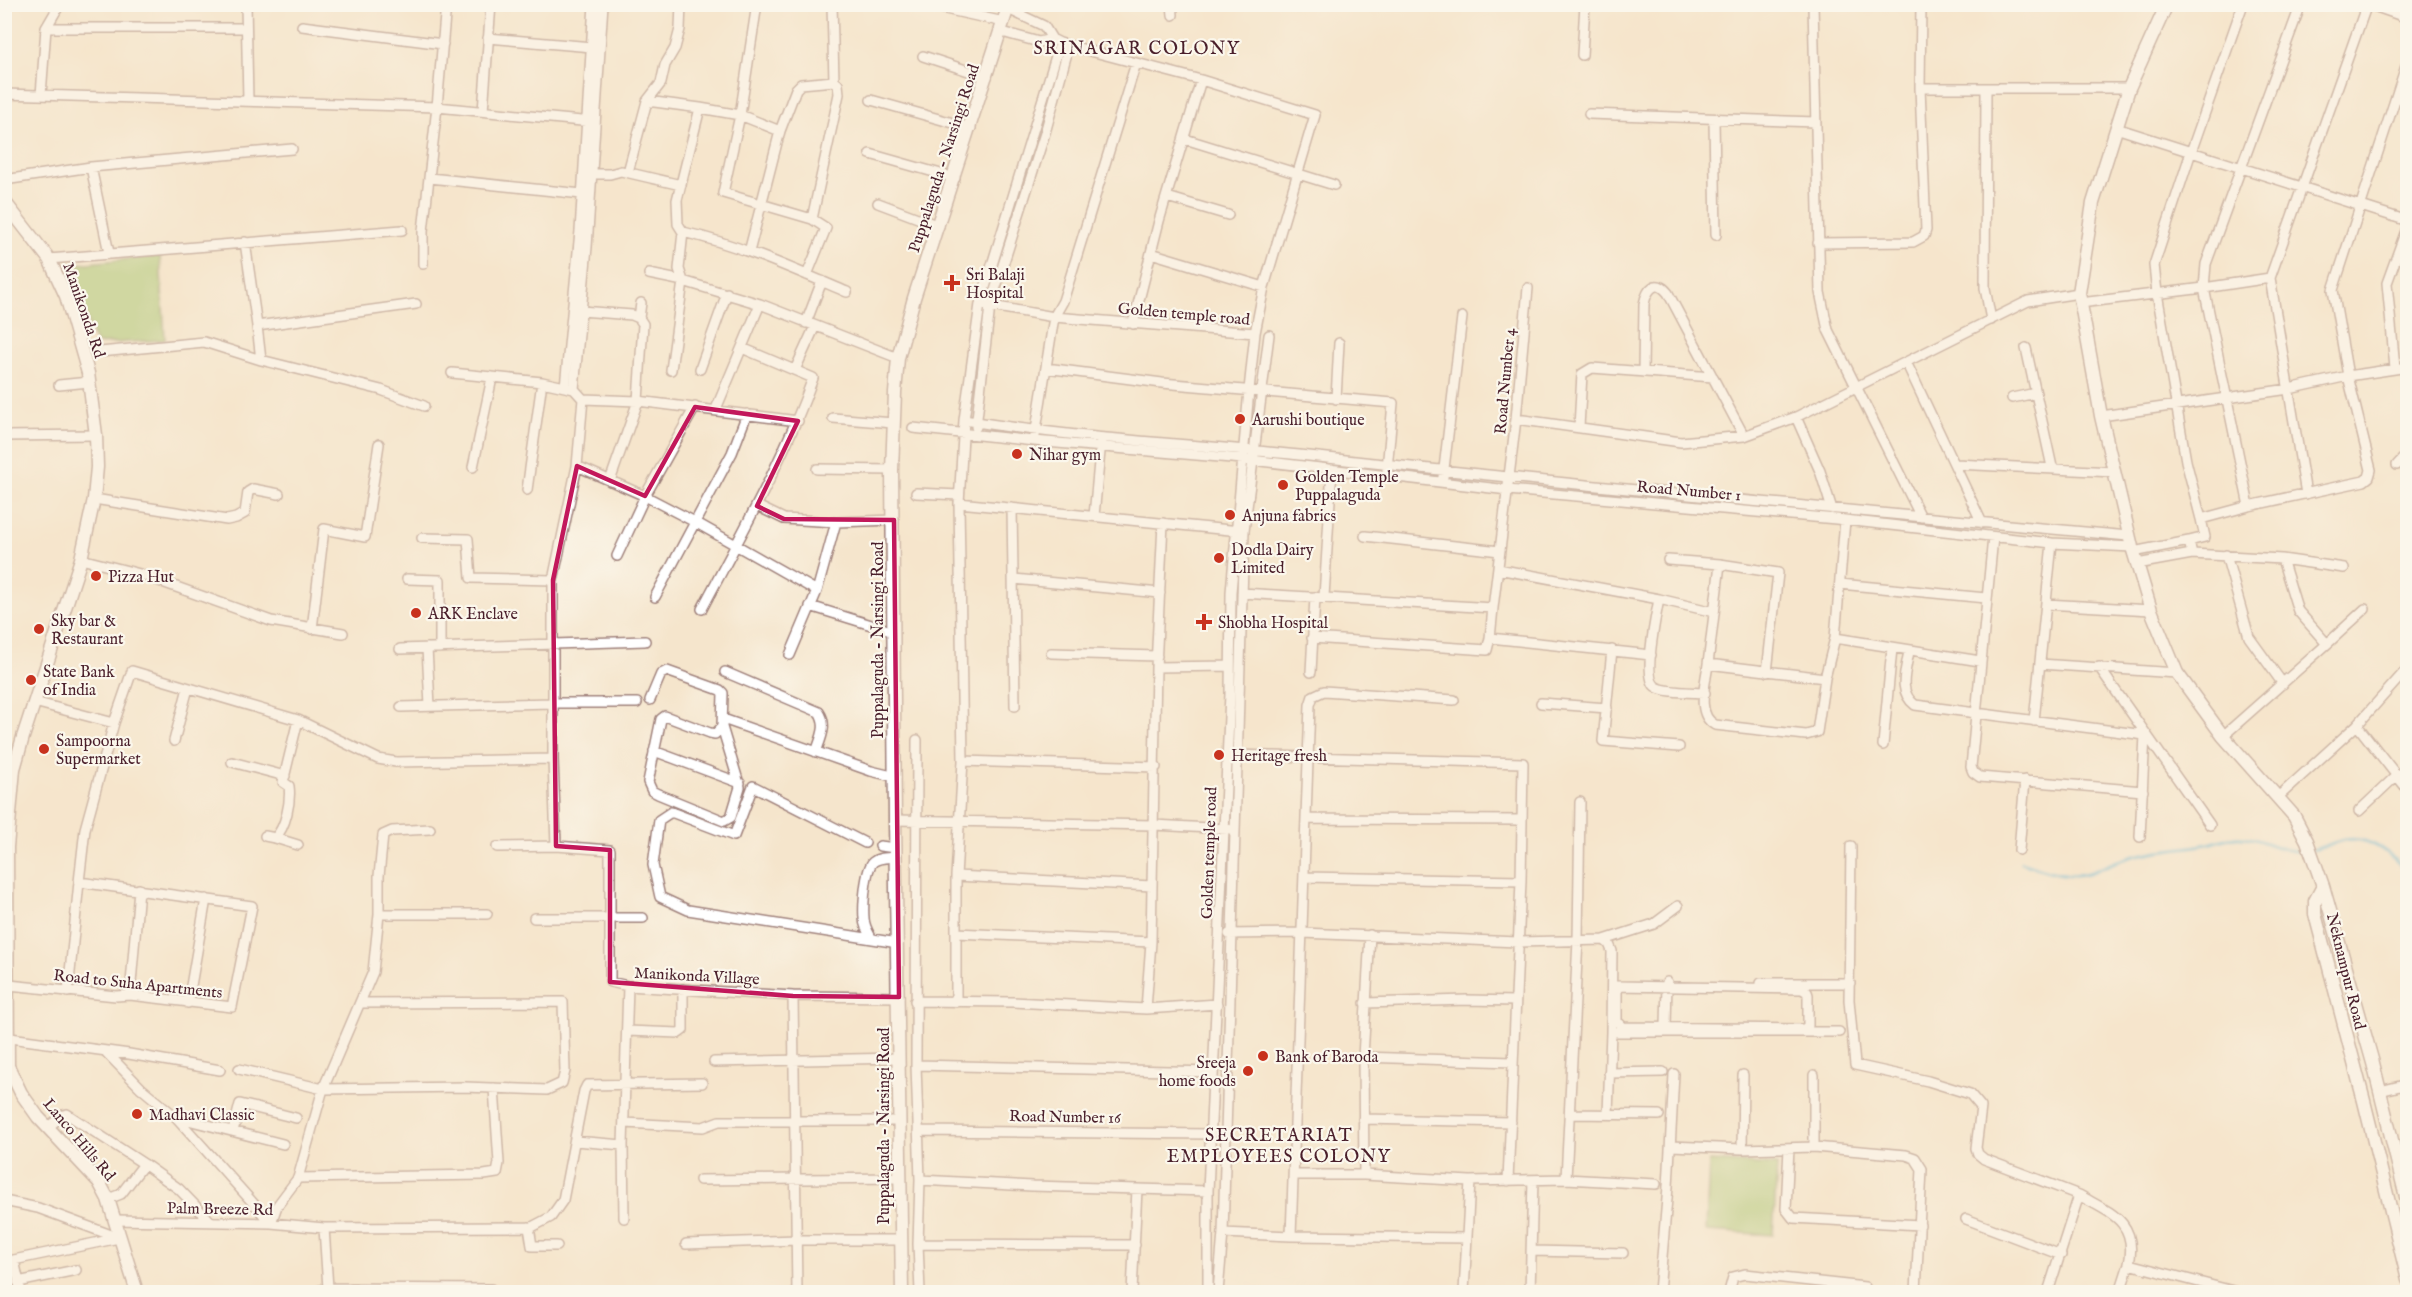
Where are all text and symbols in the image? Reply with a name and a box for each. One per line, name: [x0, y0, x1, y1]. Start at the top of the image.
district label: SRINAGAR COLONY: [1034, 38, 1240, 61]
street label: Puppalaguda - Narsingi Road: [905, 61, 985, 255]
street label: Manikonda Rd: [57, 260, 109, 362]
place label: Sri Balaji Hospital: [966, 266, 1025, 304]
marker: Sri Balaji Hospital: [943, 274, 961, 292]
street label: Golden temple road: [1117, 299, 1251, 331]
street label: Road Number 4: [1491, 327, 1521, 435]
place label: Aarushi boutique: [1251, 411, 1364, 431]
marker: Aarushi boutique: [1233, 412, 1247, 426]
place label: Nihar gym: [1029, 446, 1101, 466]
marker: Nihar gym: [1010, 447, 1024, 461]
place label: Golden Temple Puppalaguda: [1295, 468, 1399, 506]
street label: Road Number 1: [1636, 477, 1742, 507]
marker: Golden Temple Puppalaguda: [1276, 478, 1290, 492]
place label: Anjuna fabrics: [1241, 507, 1336, 527]
marker: Anjuna fabrics: [1223, 508, 1237, 522]
street label: Puppalaguda - Narsingi Road: [869, 541, 889, 739]
place label: Dodla Dairy Limited: [1231, 541, 1314, 579]
marker: Dodla Dairy Limited: [1212, 551, 1226, 565]
place label: Pizza Hut: [108, 568, 175, 588]
marker: Pizza Hut: [89, 569, 103, 583]
place label: ARK Enclave: [427, 605, 518, 625]
marker: ARK Enclave: [409, 606, 423, 620]
place label: Sky bar & Restaurant: [51, 612, 124, 650]
marker: Shobha Hospital: [1195, 613, 1213, 631]
place label: Shobha Hospital: [1218, 614, 1329, 634]
marker: Sky bar & Restaurant: [32, 622, 46, 636]
place label: State Bank of India: [43, 663, 115, 701]
marker: State Bank of India: [24, 673, 38, 687]
place label: Sampoorna Supermarket: [56, 732, 141, 770]
marker: Sampoorna Supermarket: [37, 742, 51, 756]
place label: Heritage fresh: [1231, 747, 1328, 767]
marker: Heritage fresh: [1212, 748, 1226, 762]
street label: Golden temple road: [1198, 786, 1222, 920]
street label: Neknampur Road: [2321, 911, 2369, 1032]
street label: Manikonda Village: [634, 964, 760, 990]
street label: Road to Suha Apartments: [52, 966, 224, 1004]
street label: Puppalaguda - Narsingi Road: [875, 1027, 895, 1225]
place label: Bank of Baroda: [1275, 1048, 1378, 1068]
marker: Bank of Baroda: [1256, 1049, 1270, 1063]
place label: Sreeja home foods: [1159, 1054, 1236, 1092]
marker: Sreeja home foods: [1241, 1064, 1255, 1078]
street label: Lanco Hills Rd: [38, 1095, 119, 1186]
place label: Madhavi Classic: [149, 1106, 255, 1126]
marker: Madhavi Classic: [130, 1107, 144, 1121]
street label: Road Number 16: [1009, 1107, 1121, 1129]
district label: SECRETARIAT EMPLOYEES COLONY: [1167, 1125, 1391, 1169]
street label: Palm Breeze Rd: [167, 1199, 274, 1221]

